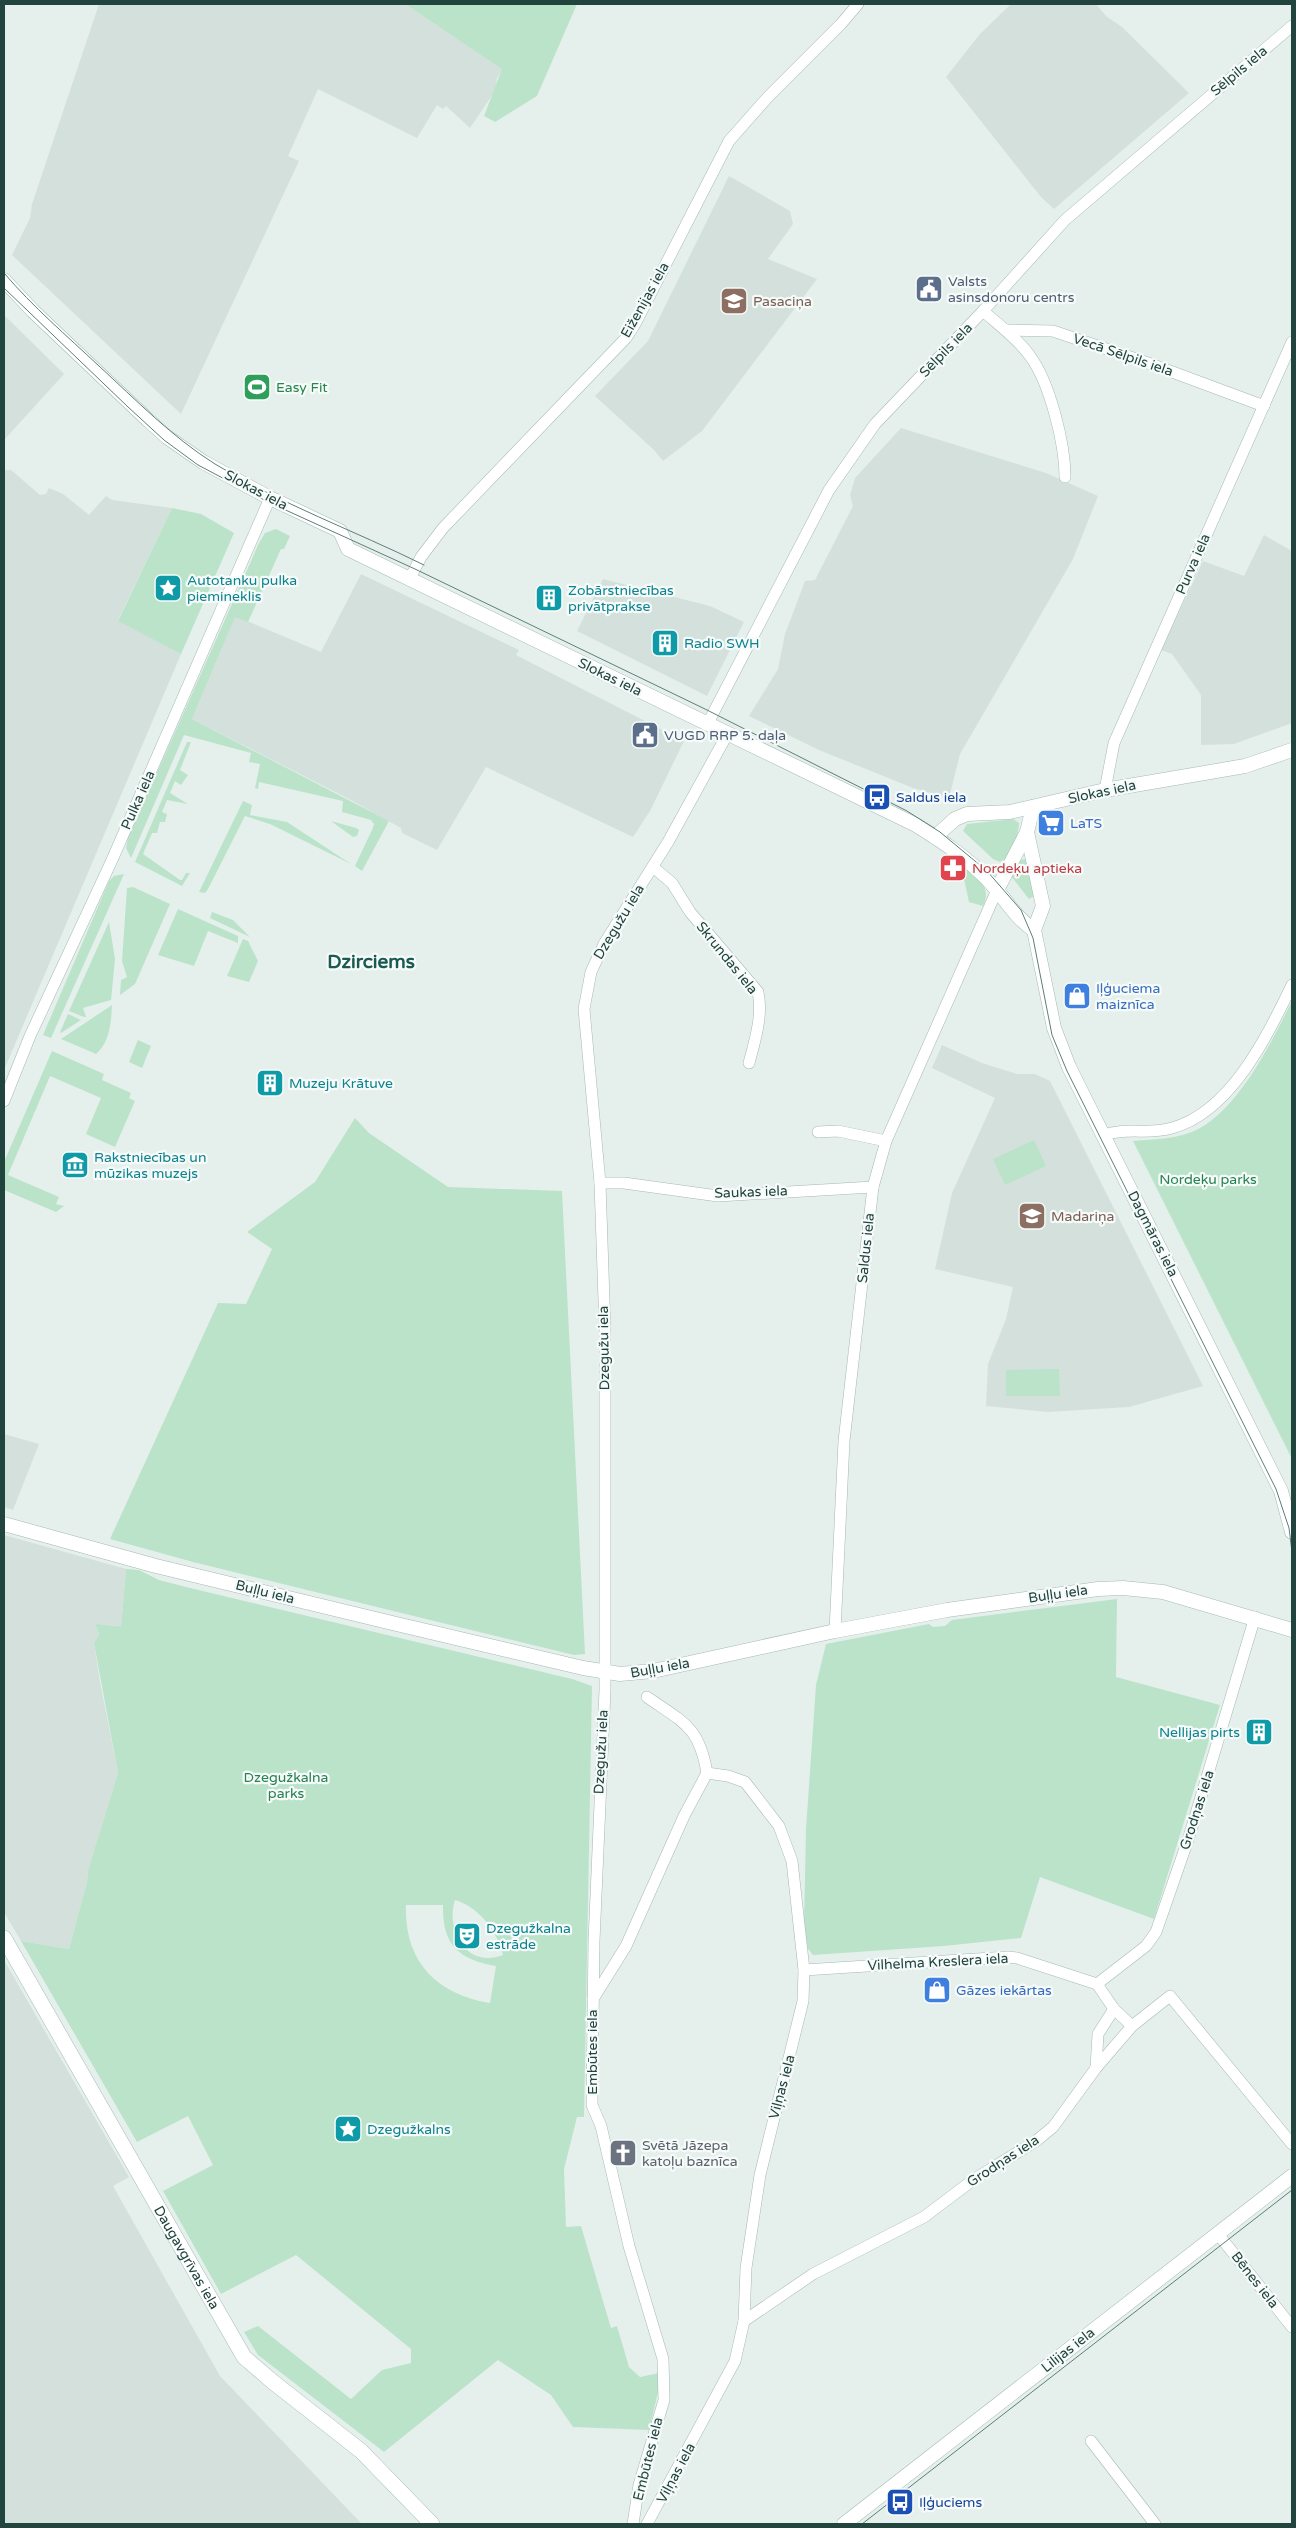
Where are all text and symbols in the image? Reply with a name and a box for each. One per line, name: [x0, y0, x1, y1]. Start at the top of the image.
street label: Sēlpils iela: [1207, 42, 1271, 100]
street label: Eiženijas iela: [617, 259, 673, 341]
place label: Valsts asinsdonoru centrs: [948, 273, 1075, 306]
public building icon: Valsts asinsdonoru centrs: [914, 274, 944, 304]
school or university icon: Pasaciņa: [719, 286, 749, 316]
place label: Pasaciņa: [753, 293, 812, 310]
street label: Sēlpils iela: [916, 319, 976, 381]
street label: Vecā Sēlpils iela: [1071, 330, 1175, 380]
sports icon: Easy Fit: [242, 372, 272, 402]
place label: Easy Fit: [276, 379, 328, 396]
street label: Slokas iela: [222, 466, 290, 514]
street label: Purva iela: [1172, 531, 1214, 597]
place label: Autotanku pulka piemineklis: [187, 572, 297, 605]
place icon: Autotanku pulka piemineklis: [153, 573, 183, 603]
place label: Zobārstniecības privātprakse: [568, 582, 674, 615]
building icon: Zobārstniecības privātprakse: [534, 583, 564, 613]
building icon: Radio SWH: [650, 628, 680, 658]
place label: Radio SWH: [684, 635, 760, 652]
street label: Slokas iela: [575, 654, 645, 700]
public building icon: VUGD RRP 5. daļa: [630, 720, 660, 750]
place label: VUGD RRP 5. daļa: [664, 727, 786, 744]
street label: Pulka iela: [117, 768, 159, 832]
street label: Slokas iela: [1066, 777, 1138, 807]
bus stop icon: Saldus iela: [862, 782, 892, 812]
place label: Saldus iela: [896, 789, 966, 806]
supermarket icon: LaTS: [1036, 808, 1066, 838]
place label: LaTS: [1070, 815, 1103, 832]
pharmacy icon: Nordeķu aptieka: [938, 853, 968, 883]
place label: Nordeķu aptieka: [972, 860, 1082, 877]
street label: Dzegužu iela: [590, 881, 648, 963]
street label: Skrundas iela: [693, 918, 761, 998]
district label: Dzirciems: [327, 951, 415, 973]
place label: Iļģuciema maiznīca: [1096, 980, 1160, 1013]
shop icon: Iļģuciema maiznīca: [1062, 981, 1092, 1011]
building icon: Muzeju Krātuve: [255, 1068, 285, 1098]
place label: Muzeju Krātuve: [289, 1075, 393, 1092]
place label: Rakstniecības un mūzikas muzejs: [94, 1149, 206, 1182]
museum icon: Rakstniecības un mūzikas muzejs: [60, 1150, 90, 1180]
park label: Nordeķu parks: [1159, 1171, 1257, 1188]
street label: Saukas iela: [714, 1182, 788, 1202]
street label: Dagmāras iela: [1124, 1188, 1182, 1280]
school or university icon: Madariņa: [1017, 1201, 1047, 1231]
place label: Madariņa: [1051, 1208, 1114, 1225]
street label: Saldus iela: [854, 1212, 878, 1284]
street label: Dzegužu iela: [595, 1306, 613, 1390]
street label: Buļļu iela: [234, 1576, 296, 1608]
street label: Buļļu iela: [1027, 1581, 1089, 1607]
street label: Buļļu iela: [629, 1654, 691, 1682]
street label: Dzegužu iela: [590, 1709, 612, 1795]
building icon: Nellijas pirts: [1244, 1717, 1274, 1747]
place label: Nellijas pirts: [1159, 1724, 1240, 1741]
street label: Grodņas iela: [1176, 1768, 1218, 1852]
park label: Dzegužkalna parks: [244, 1769, 328, 1802]
place label: Dzegužkalna estrāde: [486, 1920, 571, 1953]
theatre icon: Dzegužkalna estrāde: [452, 1921, 482, 1951]
street label: Vilhelma Kreslera iela: [867, 1950, 1009, 1974]
shop icon: Gāzes iekārtas: [922, 1975, 952, 2005]
place label: Gāzes iekārtas: [956, 1982, 1052, 1999]
street label: Embūtes iela: [584, 2009, 601, 2095]
street label: Viļņas iela: [765, 2053, 799, 2121]
place icon: Dzegužkalns: [333, 2114, 363, 2144]
place label: Dzegužkalns: [367, 2121, 451, 2138]
street label: Grodņas iela: [964, 2131, 1042, 2191]
place label: Svētā Jāzepa katoļu baznīca: [642, 2137, 738, 2170]
church icon: Svētā Jāzepa katoļu baznīca: [608, 2138, 638, 2168]
street label: Daugavgrīvas iela: [151, 2202, 223, 2312]
street label: Bēnes iela: [1228, 2248, 1282, 2312]
street label: Lilijas iela: [1038, 2324, 1098, 2376]
street label: Embūtes iela: [629, 2416, 667, 2502]
street label: Viļņas iela: [653, 2440, 699, 2506]
bus stop icon: Iļģuciems: [885, 2487, 915, 2517]
place label: Iļģuciems: [919, 2494, 982, 2511]

